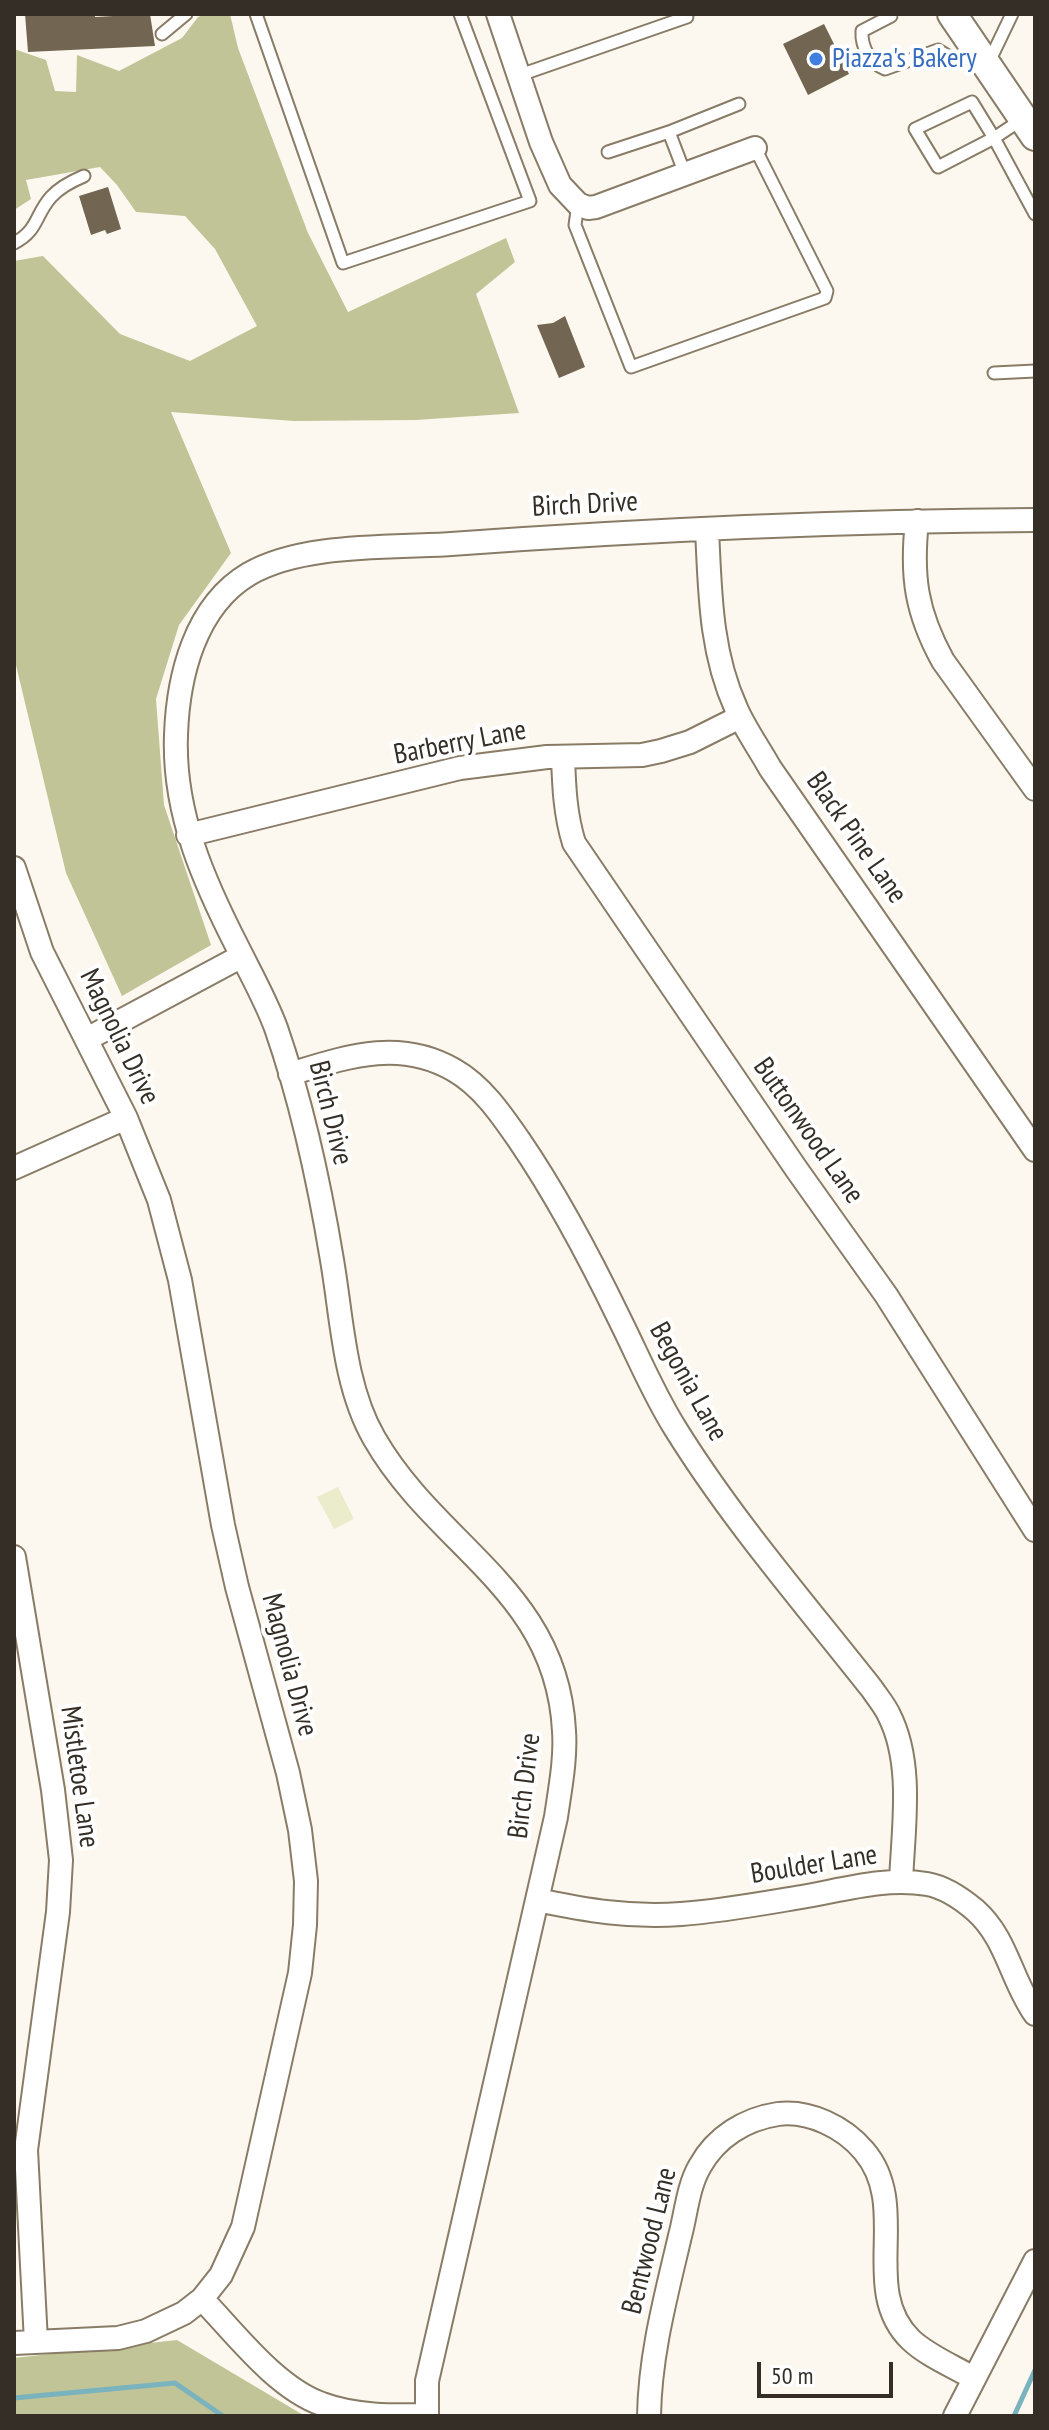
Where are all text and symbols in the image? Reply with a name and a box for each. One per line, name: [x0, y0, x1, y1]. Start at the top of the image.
place label: Piazza's Bakery: [832, 42, 977, 76]
marker: Piazza's Bakery: [807, 50, 825, 68]
street label: Birch Drive: [531, 485, 639, 525]
street label: Barberry Lane: [391, 714, 529, 772]
street label: Black Pine Lane: [799, 766, 913, 910]
street label: Magnolia Drive: [72, 964, 166, 1110]
street label: Buttonwood Lane: [746, 1052, 870, 1210]
street label: Birch Drive: [301, 1057, 359, 1169]
street label: Begonia Lane: [642, 1317, 734, 1447]
street label: Magnolia Drive: [254, 1590, 324, 1740]
street label: Mistletoe Lane: [52, 1704, 106, 1850]
street label: Birch Drive: [502, 1731, 548, 1841]
street label: Boulder Lane: [748, 1838, 880, 1892]
street label: Bentwood Lane: [616, 2164, 684, 2318]
scale bar: [761, 2346, 897, 2396]
text: 50 m: [771, 2360, 813, 2391]

